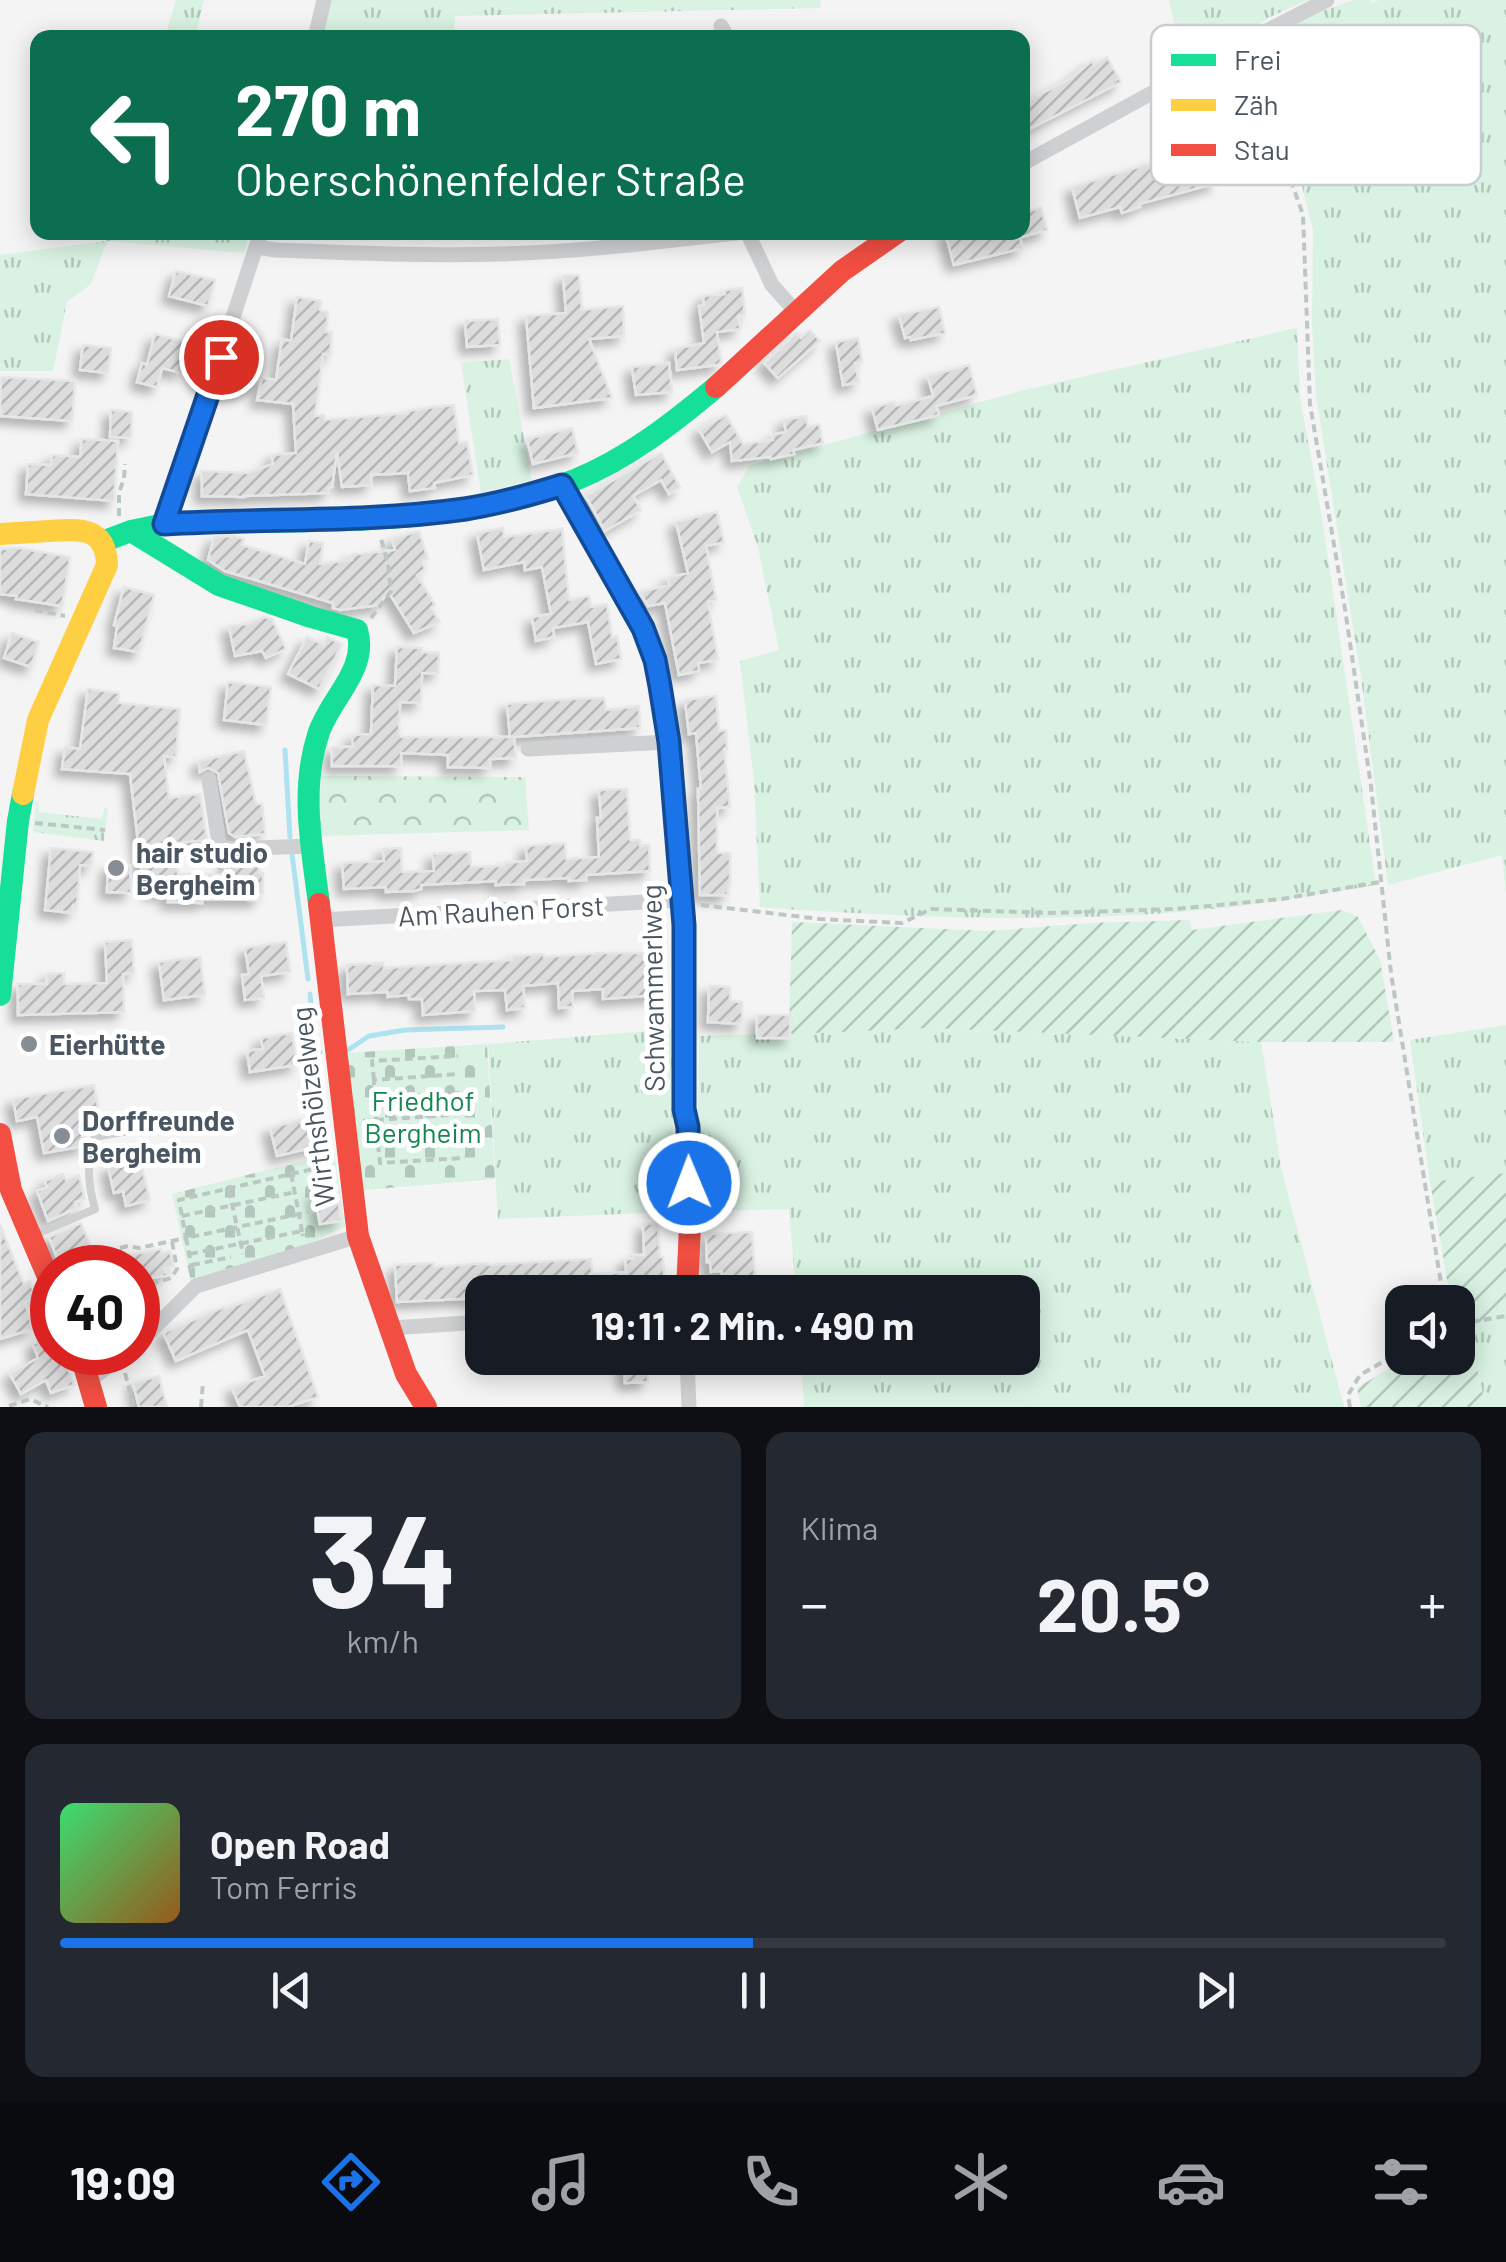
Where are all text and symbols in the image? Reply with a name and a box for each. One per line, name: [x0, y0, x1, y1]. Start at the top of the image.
legend: [1151, 25, 1481, 185]
text: Frei: [1234, 42, 1282, 76]
text: 270 m: [235, 66, 421, 150]
icon: left: [70, 70, 200, 200]
text: Zäh: [1234, 87, 1279, 121]
text: Stau: [1234, 132, 1290, 166]
text: Oberschönenfelder Straße: [235, 151, 746, 205]
pin: [179, 315, 264, 400]
icon: arrive: [194, 330, 249, 385]
place label: hair studio Bergheim: [136, 835, 268, 901]
marker: hair studio Bergheim: [105, 857, 127, 879]
street label: Schwammerlweg: [633, 884, 671, 1092]
street label: Am Rauhen Forst: [397, 888, 605, 932]
street label: Wirthshölzelweg: [283, 1005, 341, 1209]
place label: Eierhütte: [49, 1027, 166, 1061]
marker: Eierhütte: [18, 1033, 40, 1055]
park label: Friedhof Bergheim: [364, 1083, 482, 1149]
place label: Dorffreunde Bergheim: [82, 1103, 235, 1169]
marker: Dorffreunde Bergheim: [51, 1125, 73, 1147]
position arrow: [637, 1131, 741, 1235]
speed limit sign: 40: [30, 1245, 160, 1375]
map controls: [1385, 1285, 1475, 1375]
button: sound: [1385, 1285, 1475, 1375]
text: 19:11 · 2 Min. · 490 m: [591, 1302, 914, 1348]
text: 34: [308, 1478, 457, 1634]
text: Klima: [801, 1508, 878, 1546]
text: 20.5°: [1036, 1557, 1210, 1647]
text: −: [801, 1569, 828, 1635]
text: +: [1418, 1569, 1446, 1635]
text: km/h: [347, 1621, 419, 1659]
text: Open Road: [210, 1821, 390, 1867]
text: Tom Ferris: [210, 1867, 357, 1905]
icon: previous: [264, 1963, 319, 2018]
icon: pause: [726, 1963, 781, 2018]
icon: next: [1188, 1963, 1243, 2018]
icon: directions: [316, 2147, 386, 2217]
icon: music: [526, 2147, 596, 2217]
icon: phone: [736, 2147, 806, 2217]
icon: climate: [946, 2147, 1016, 2217]
icon: car: [1156, 2147, 1226, 2217]
icon: filters: [1366, 2147, 1436, 2217]
text: 19:09: [70, 2155, 176, 2209]

